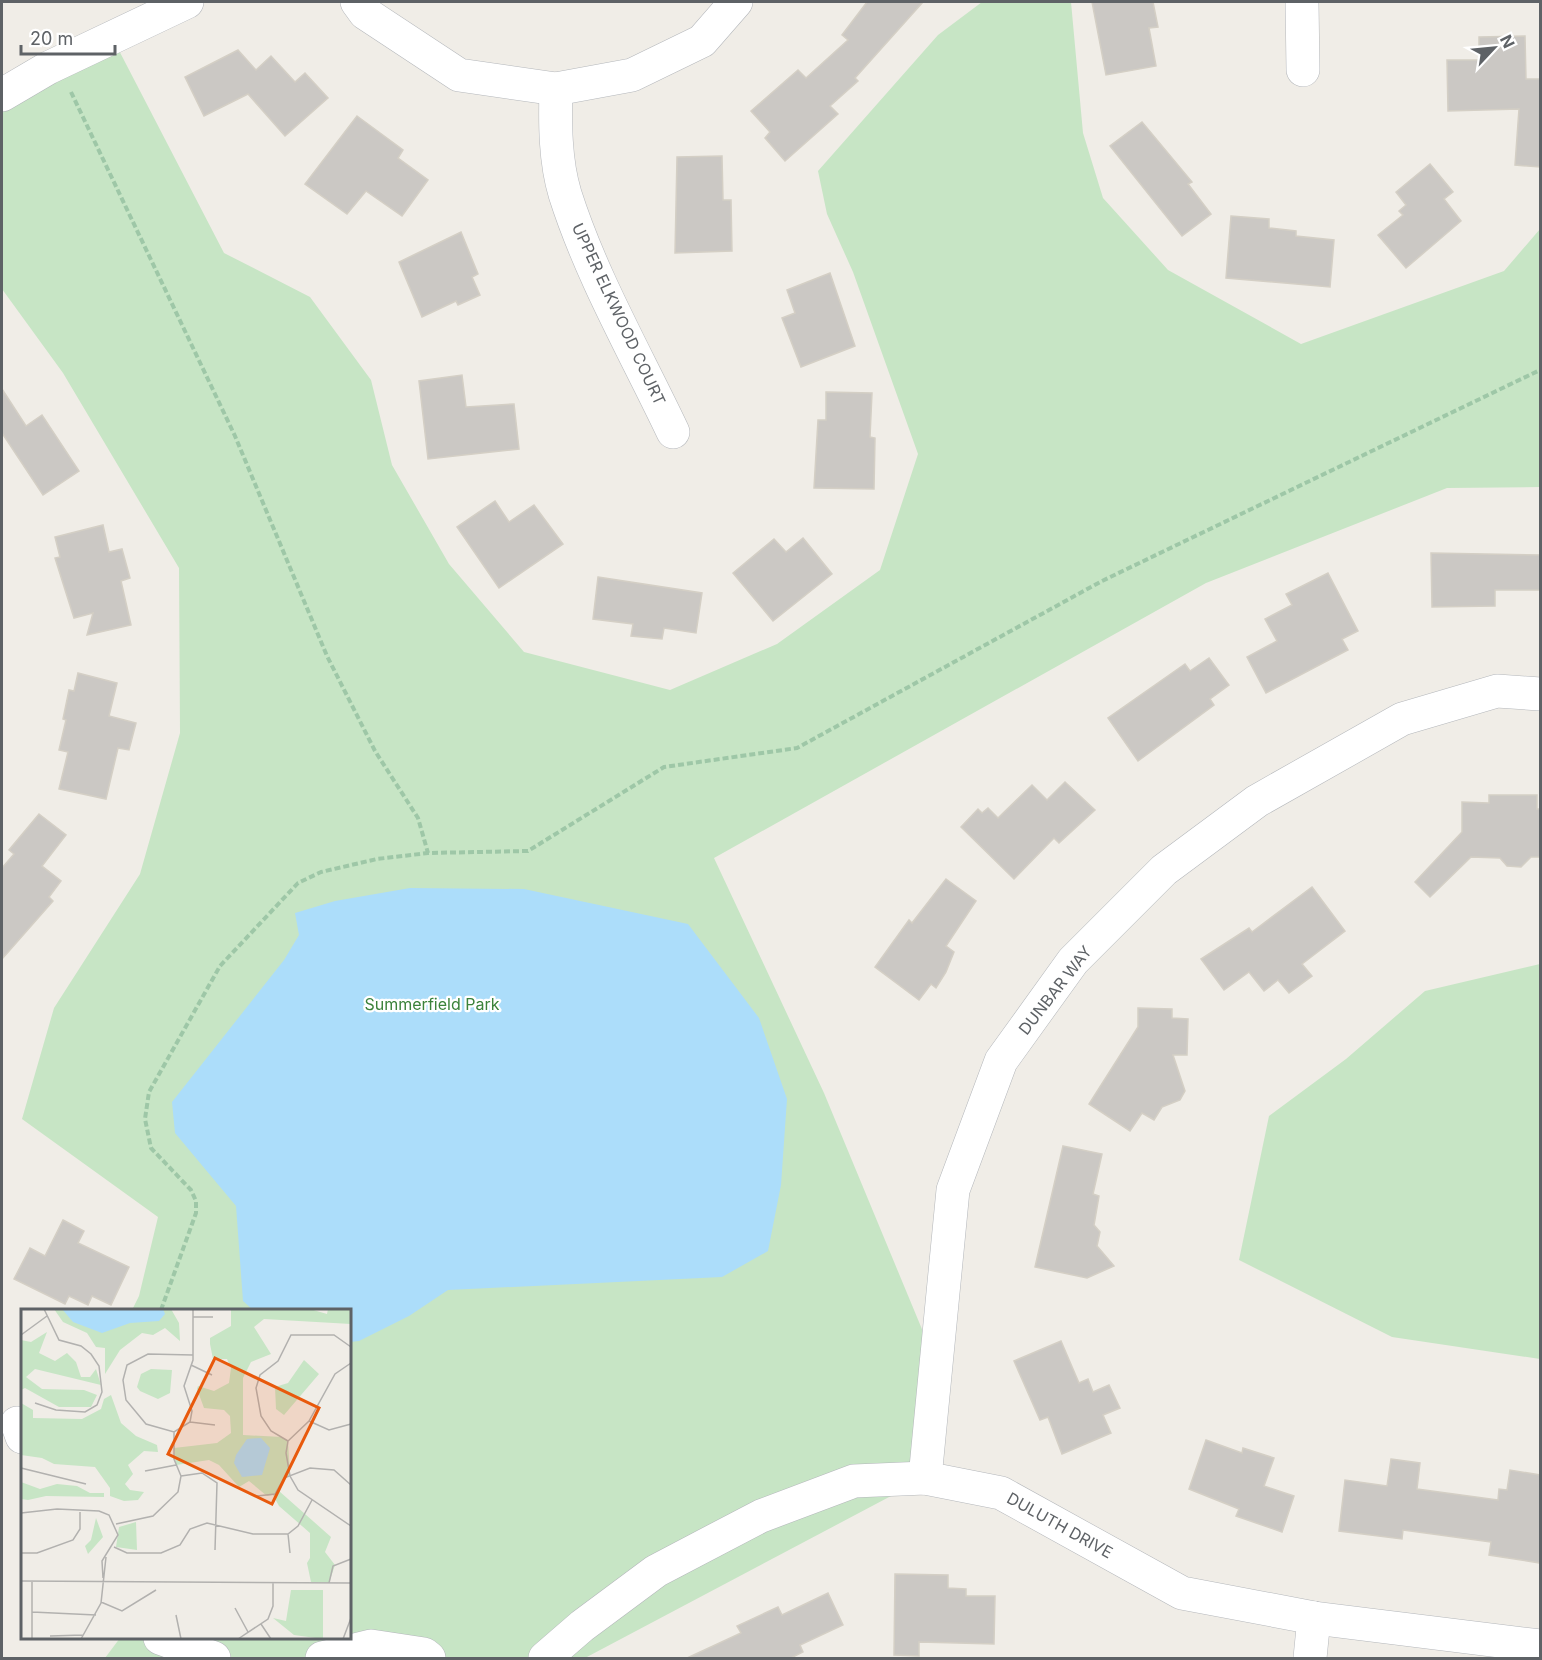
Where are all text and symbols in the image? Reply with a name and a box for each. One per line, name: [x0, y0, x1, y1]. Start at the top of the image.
scale bar: [21, 18, 116, 56]
north arrow: [1464, 18, 1524, 78]
text: 20 m: [30, 28, 73, 49]
text: N: [1496, 32, 1519, 51]
street label: UPPER ELKWOOD COURT: [568, 220, 670, 408]
street label: DUNBAR WAY: [1014, 941, 1096, 1038]
park label: Summerfield Park: [365, 994, 500, 1014]
inset map: [21, 1309, 351, 1639]
street label: DULUTH DRIVE: [1004, 1488, 1116, 1562]

